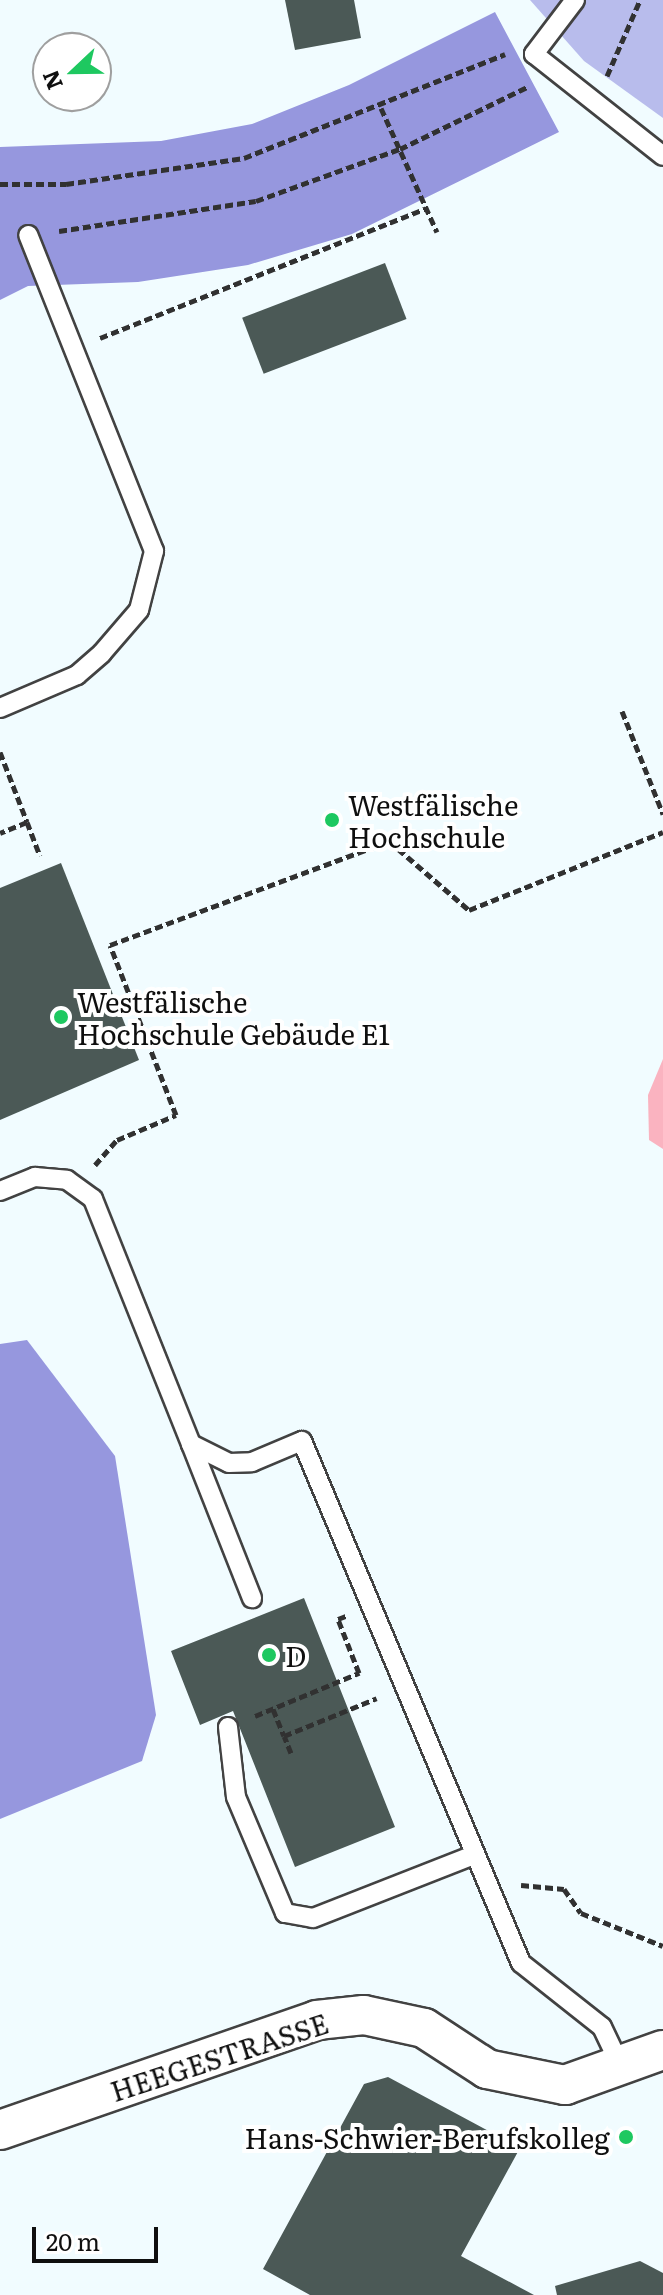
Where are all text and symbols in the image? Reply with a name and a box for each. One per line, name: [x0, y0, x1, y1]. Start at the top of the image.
north arrow: [32, 32, 112, 112]
text: N: [32, 66, 70, 95]
place label: Westfälische Hochschule: [348, 787, 518, 853]
marker: Westfälische Hochschule: [323, 811, 341, 829]
place label: Westfälische Hochschule Gebäude E1: [77, 984, 390, 1050]
marker: Westfälische Hochschule Gebäude E1: [52, 1008, 70, 1026]
place label: D: [285, 1638, 306, 1672]
marker: D: [260, 1646, 278, 1664]
street label: HEEGESTRASSE: [106, 2005, 332, 2107]
place label: Hans-Schwier-Berufskolleg: [245, 2120, 610, 2154]
marker: Hans-Schwier-Berufskolleg: [617, 2128, 635, 2146]
scale bar: [36, 2211, 162, 2261]
text: 20 m: [46, 2223, 100, 2258]

